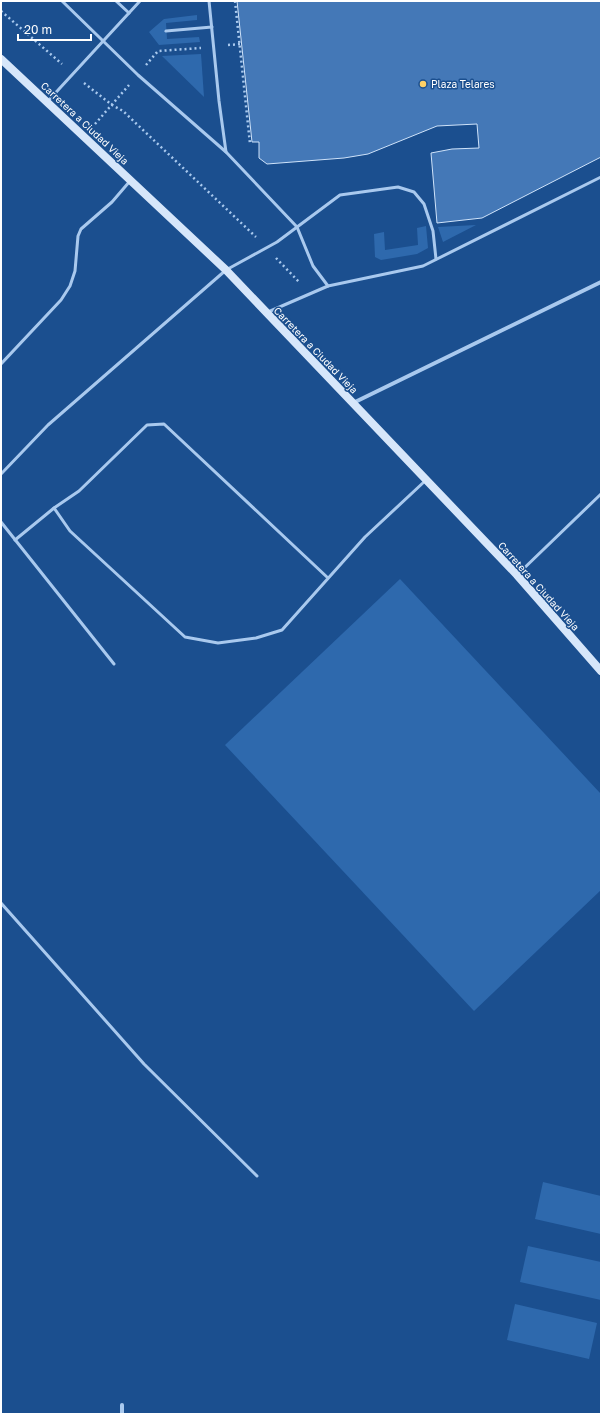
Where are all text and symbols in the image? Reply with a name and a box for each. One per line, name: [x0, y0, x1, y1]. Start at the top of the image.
scale bar: [18, 16, 91, 42]
text: 20 m: [24, 22, 52, 37]
place label: Plaza Telares: [431, 78, 495, 90]
street label: Carretera a Ciudad Vieja: [39, 79, 131, 167]
marker: Plaza Telares: [418, 79, 428, 89]
street label: Carretera a Ciudad Vieja: [272, 304, 360, 396]
street label: Carretera a Ciudad Vieja: [496, 539, 582, 633]

